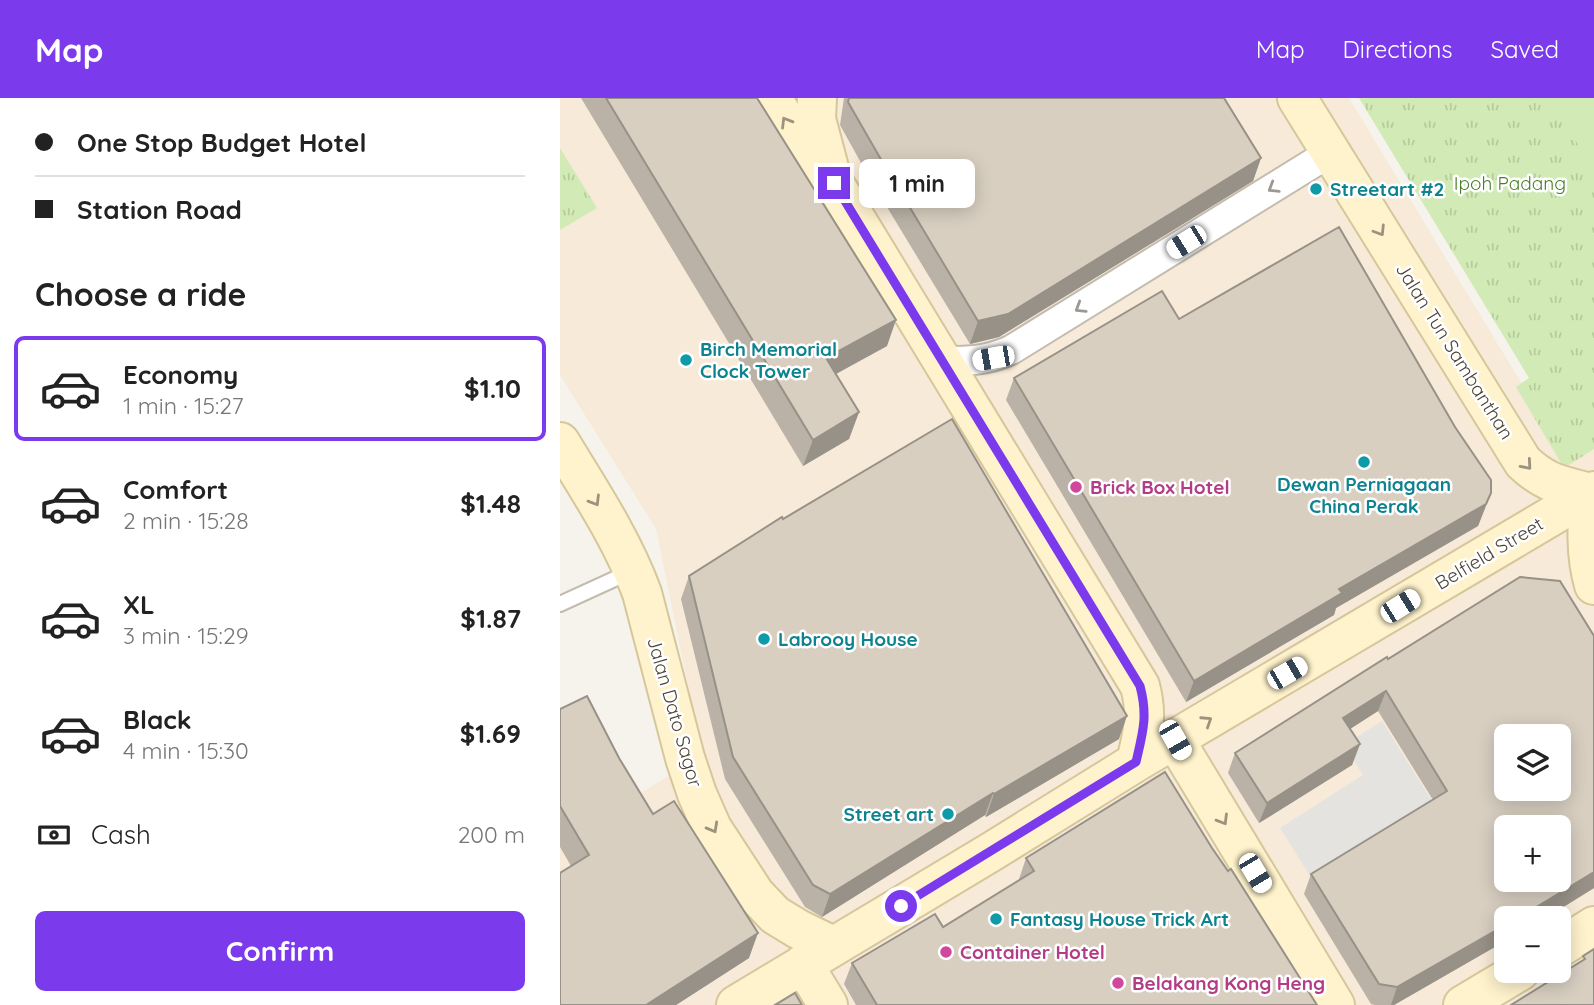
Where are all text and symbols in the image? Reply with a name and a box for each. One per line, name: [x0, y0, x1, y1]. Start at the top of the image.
text: Map: [35, 29, 103, 70]
text: Map: [1256, 34, 1305, 64]
text: Directions: [1343, 34, 1453, 64]
text: Saved: [1491, 34, 1559, 64]
one-way arrow: [782, 117, 795, 130]
text: One Stop Budget Hotel: [77, 126, 366, 159]
callout: 1 min: [858, 158, 974, 208]
route end: [818, 167, 850, 199]
text: 1 min: [889, 169, 945, 198]
park label: Ipoh Padang: [1454, 171, 1566, 195]
place label: Streetart #2: [1330, 177, 1444, 201]
one-way arrow: [1268, 180, 1281, 193]
marker: Streetart #2: [1308, 181, 1324, 197]
text: Station Road: [77, 193, 242, 226]
car: [1163, 222, 1210, 262]
one-way arrow: [1371, 223, 1384, 236]
street label: Jalan Tun Sambanthan: [1391, 258, 1519, 444]
text: Choose a ride: [35, 274, 247, 314]
one-way arrow: [1074, 300, 1087, 313]
place label: Birch Memorial Clock Tower: [700, 337, 837, 383]
car: [971, 344, 1016, 372]
marker: Birch Memorial Clock Tower: [678, 352, 694, 368]
icon: car: [39, 357, 102, 420]
text: Economy: [123, 358, 238, 391]
text: $1.10: [464, 372, 521, 405]
text: 1 min · 15:27: [123, 391, 243, 420]
marker: Dewan Perniagaan China Perak: [1356, 454, 1372, 470]
one-way arrow: [1519, 456, 1531, 469]
icon: car: [39, 472, 102, 535]
place label: Dewan Perniagaan China Perak: [1277, 472, 1451, 518]
text: Comfort: [123, 473, 228, 506]
place label: Brick Box Hotel: [1090, 475, 1230, 499]
marker: Brick Box Hotel: [1068, 479, 1084, 495]
text: $1.48: [460, 487, 521, 520]
one-way arrow: [587, 493, 600, 506]
text: 2 min · 15:28: [123, 506, 249, 535]
street label: Belfield Street: [1431, 511, 1547, 595]
car: [1377, 586, 1424, 626]
icon: car: [39, 587, 102, 650]
text: XL: [123, 588, 155, 621]
text: $1.87: [460, 602, 521, 635]
text: 3 min · 15:29: [123, 621, 249, 650]
place label: Labrooy House: [778, 627, 918, 651]
marker: Labrooy House: [756, 631, 772, 647]
street label: Jalan Dato Sagor: [642, 634, 708, 790]
car: [1264, 653, 1311, 693]
icon: car: [39, 702, 102, 765]
text: Black: [123, 703, 192, 736]
one-way arrow: [1199, 716, 1212, 729]
text: $1.69: [460, 717, 521, 750]
car: [1156, 717, 1195, 763]
map controls: [1494, 724, 1571, 983]
button: layers: [1494, 724, 1571, 801]
text: 4 min · 15:30: [123, 736, 249, 765]
place label: Street art: [844, 802, 934, 826]
marker: Street art: [940, 806, 956, 822]
one-way arrow: [1214, 812, 1227, 825]
button: +: [1494, 815, 1571, 892]
icon: cash: [35, 816, 73, 854]
text: Cash: [91, 818, 151, 851]
text: 200 m: [458, 820, 525, 849]
one-way arrow: [705, 821, 718, 833]
car: [1236, 850, 1275, 896]
route start: [885, 890, 917, 922]
button: −: [1494, 906, 1571, 983]
place label: Fantasy House Trick Art: [1010, 907, 1229, 931]
button: Confirm: [35, 911, 525, 991]
marker: Fantasy House Trick Art: [988, 911, 1004, 927]
place label: Container Hotel: [960, 940, 1105, 964]
marker: Container Hotel: [938, 944, 954, 960]
place label: Belakang Kong Heng: [1132, 971, 1325, 995]
marker: Belakang Kong Heng: [1110, 975, 1126, 991]

